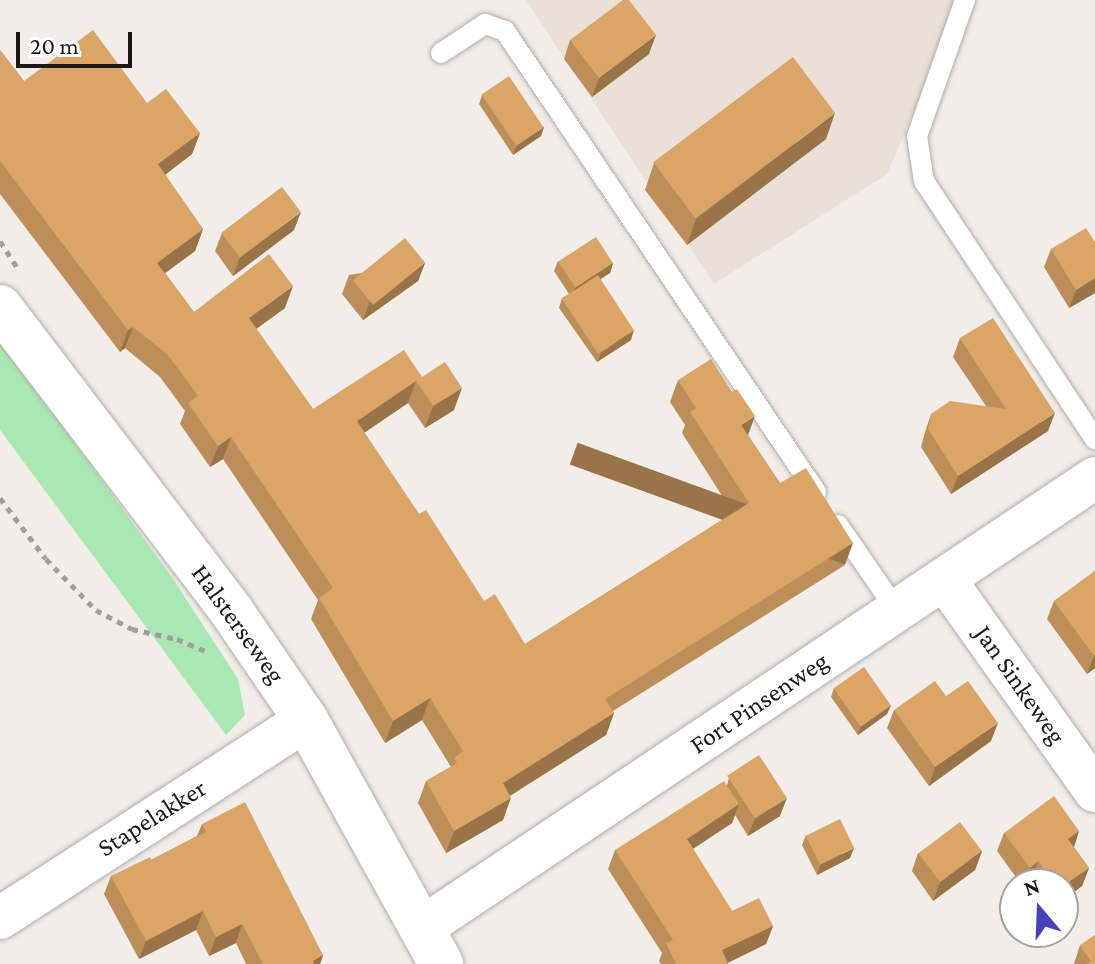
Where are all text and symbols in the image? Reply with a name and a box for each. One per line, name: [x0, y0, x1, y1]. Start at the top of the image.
scale bar: [20, 16, 136, 66]
text: 20 m: [30, 32, 79, 59]
street label: Halsterseweg: [184, 558, 292, 690]
street label: Jan Sinkeweg: [968, 620, 1072, 750]
street label: Fort Pinsenweg: [684, 645, 834, 761]
street label: Stapelakker: [92, 772, 212, 864]
north arrow: [999, 868, 1079, 948]
text: N: [1021, 872, 1043, 901]

